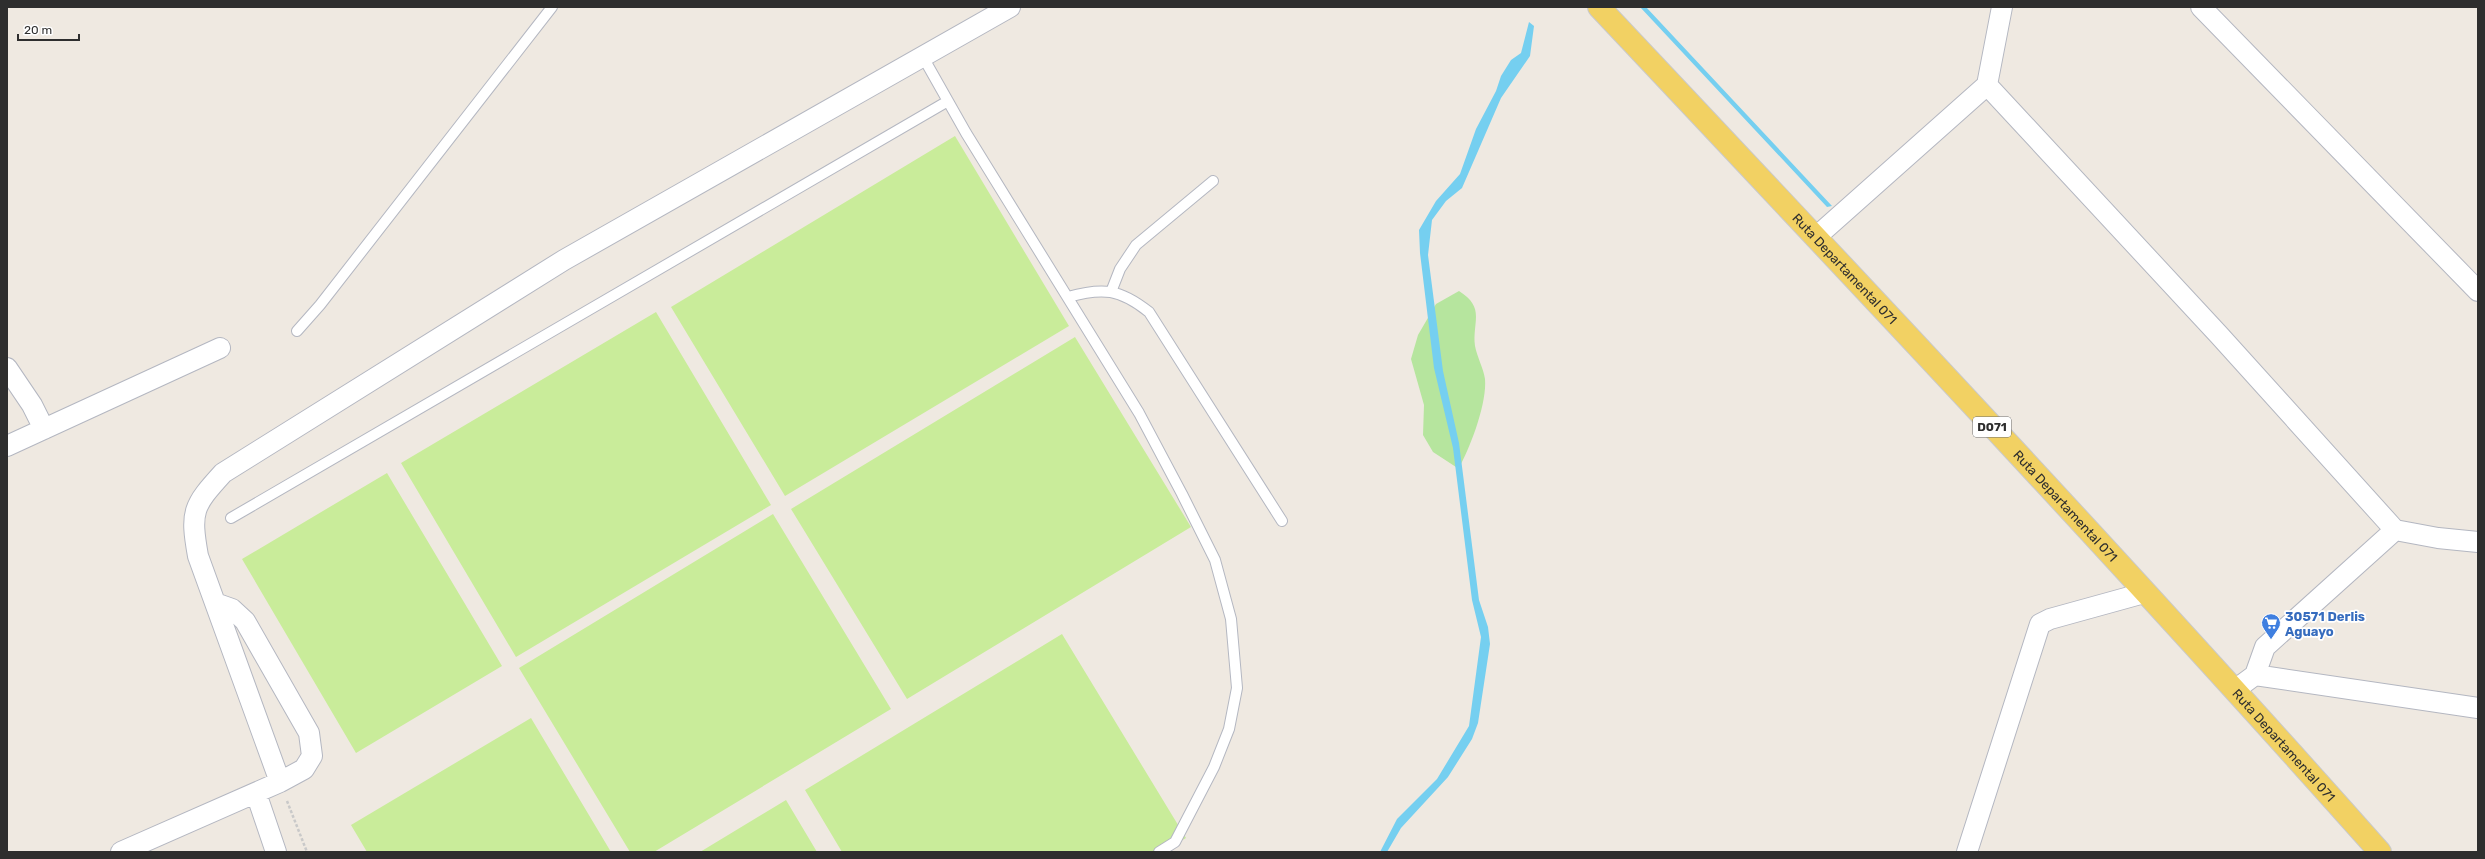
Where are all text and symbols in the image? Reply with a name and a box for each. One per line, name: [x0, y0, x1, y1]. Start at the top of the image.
scale bar: [18, 16, 79, 42]
text: 20 m: [24, 23, 52, 37]
street label: Ruta Departamental 071: [1790, 210, 1900, 327]
road number: D071: [1973, 417, 2011, 437]
street label: Ruta Departamental 071: [2011, 447, 2121, 564]
place label: 30571 Derlis Aguayo: [2285, 609, 2365, 639]
supermarket icon: 30571 Derlis Aguayo: [2260, 612, 2282, 640]
street label: Ruta Departamental 071: [2230, 686, 2339, 804]

